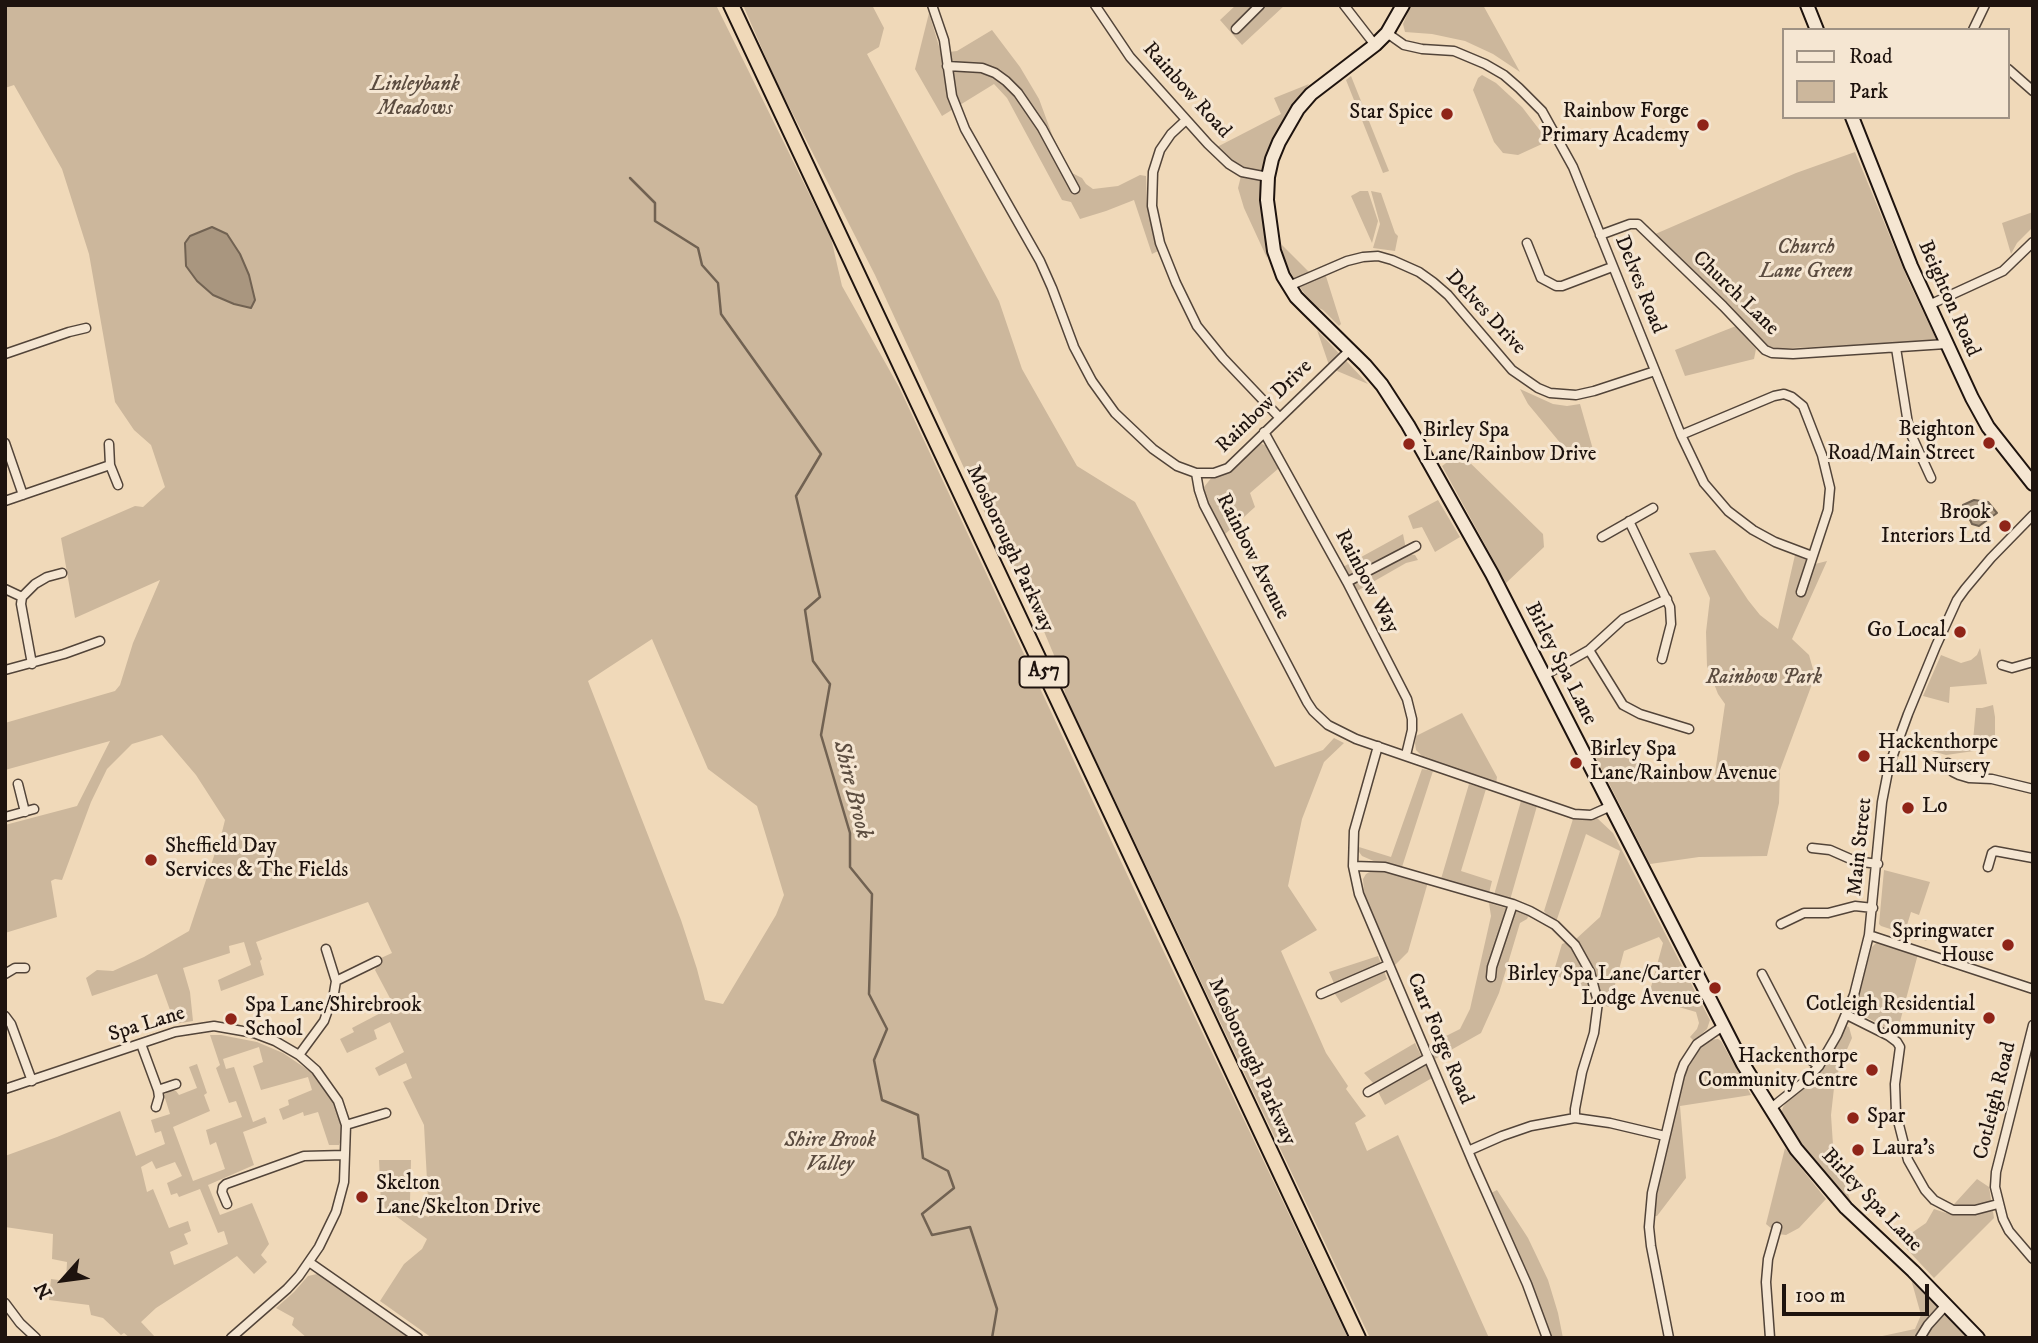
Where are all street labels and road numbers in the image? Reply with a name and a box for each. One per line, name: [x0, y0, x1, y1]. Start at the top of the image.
street label: Rainbow Road: [1136, 38, 1236, 144]
street label: Delves Road: [1608, 232, 1670, 338]
street label: Beighton Road: [1911, 237, 1985, 361]
street label: Church Lane: [1686, 246, 1784, 342]
street label: Delves Drive: [1439, 265, 1531, 361]
street label: Rainbow Drive: [1212, 355, 1318, 459]
street label: Mosborough Parkway: [959, 461, 1059, 637]
street label: Rainbow Avenue: [1210, 490, 1294, 624]
street label: Rainbow Way: [1328, 526, 1404, 638]
street label: Birley Spa Lane: [1518, 598, 1602, 730]
road number: A57: [1020, 656, 1068, 688]
street label: Main Street: [1843, 797, 1879, 897]
street label: Carr Forge Road: [1400, 970, 1478, 1108]
street label: Mosborough Parkway: [1201, 974, 1301, 1150]
street label: Spa Lane: [106, 1001, 188, 1049]
street label: Cotleigh Road: [1969, 1040, 2023, 1162]
street label: Birley Spa Lane: [1815, 1144, 1927, 1258]

